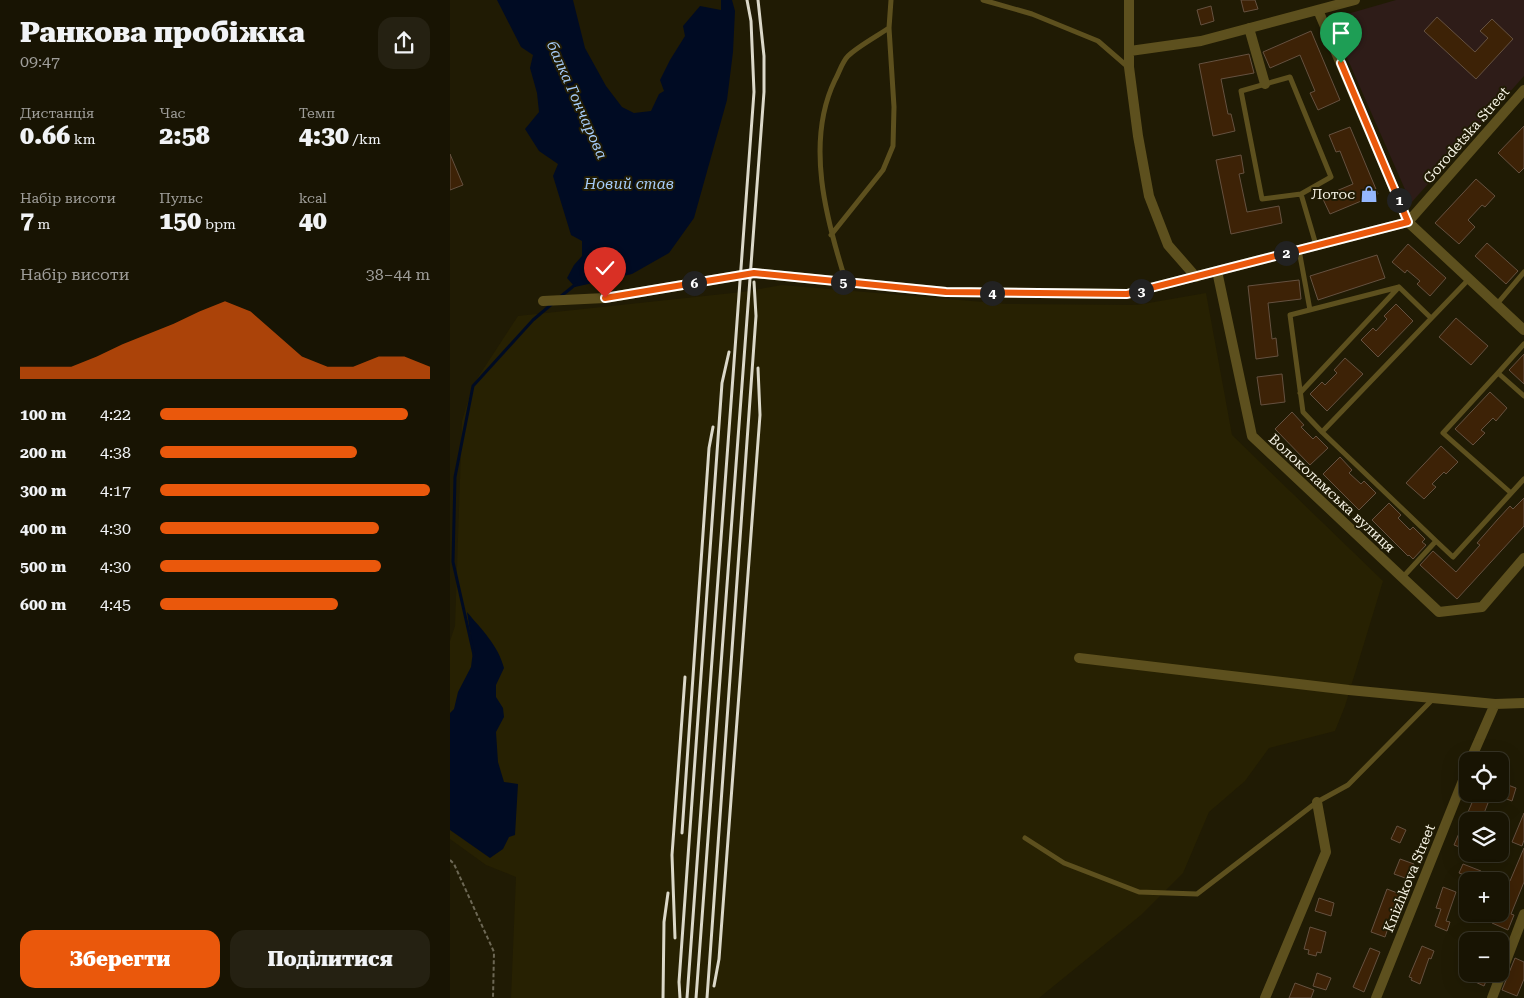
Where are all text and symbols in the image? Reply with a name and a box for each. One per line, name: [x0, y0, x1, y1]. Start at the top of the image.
pin: [1320, 12, 1362, 63]
text: Ранкова пробіжка: [20, 16, 305, 49]
button: share: [378, 17, 430, 69]
icon: arrive: [1327, 19, 1355, 47]
water label: балка Гончарова: [543, 38, 611, 162]
text: 09:47: [20, 52, 60, 71]
street label: Gorodetska Street: [1420, 84, 1512, 186]
text: Дистанція: [20, 105, 94, 121]
text: Час: [159, 105, 185, 121]
text: Темп: [299, 105, 335, 121]
text: 0.66: [20, 121, 70, 150]
text: 2:58: [159, 121, 210, 150]
text: 4:30: [299, 121, 349, 150]
text: km: [70, 131, 96, 147]
text: /km: [349, 131, 381, 147]
water label: Новий став: [583, 175, 674, 193]
shop icon: Лотос: [1359, 184, 1379, 204]
place label: Лотос: [1311, 186, 1355, 202]
pin: 1: [1386, 188, 1412, 212]
text: Набір висоти: [20, 190, 116, 206]
text: Пульс: [159, 190, 203, 206]
text: kcal: [299, 190, 327, 206]
text: 1: [1396, 192, 1403, 208]
text: 7: [20, 206, 34, 235]
text: 150: [159, 206, 201, 235]
text: 40: [299, 206, 327, 235]
text: m: [34, 216, 50, 232]
text: bpm: [201, 216, 236, 232]
pin: 2: [1274, 240, 1298, 266]
text: 2: [1283, 245, 1290, 261]
pin: [584, 247, 626, 298]
icon: check: [591, 254, 619, 282]
text: Набір висоти: [20, 265, 130, 284]
text: 38–44 m: [366, 265, 430, 284]
pin: 6: [682, 270, 706, 296]
pin: 5: [830, 270, 856, 294]
text: 5: [840, 274, 847, 290]
text: 6: [691, 275, 698, 291]
pin: 3: [1128, 278, 1154, 304]
pin: 4: [980, 280, 1004, 306]
text: 3: [1138, 283, 1145, 299]
text: 4: [989, 285, 996, 301]
text: 100 m: [20, 405, 66, 424]
text: 4:22: [100, 405, 131, 424]
street label: Волоколамська вулиця: [1266, 431, 1398, 555]
text: 200 m: [20, 443, 66, 462]
text: 4:38: [100, 443, 131, 462]
text: 300 m: [20, 481, 66, 500]
text: 4:17: [100, 481, 131, 500]
text: 400 m: [20, 519, 66, 538]
text: 4:30: [100, 519, 131, 538]
text: 500 m: [20, 557, 66, 576]
text: 4:30: [100, 557, 131, 576]
text: 600 m: [20, 595, 66, 614]
text: 4:45: [100, 595, 131, 614]
map controls: [1459, 752, 1509, 982]
button: locate: [1459, 752, 1509, 802]
button: layers: [1459, 812, 1509, 862]
street label: Knizhkova Street: [1380, 822, 1438, 934]
button: +: [1459, 872, 1509, 922]
button: Зберегти: [20, 930, 220, 988]
button: Поділитися: [230, 930, 430, 988]
button: −: [1459, 932, 1509, 982]

